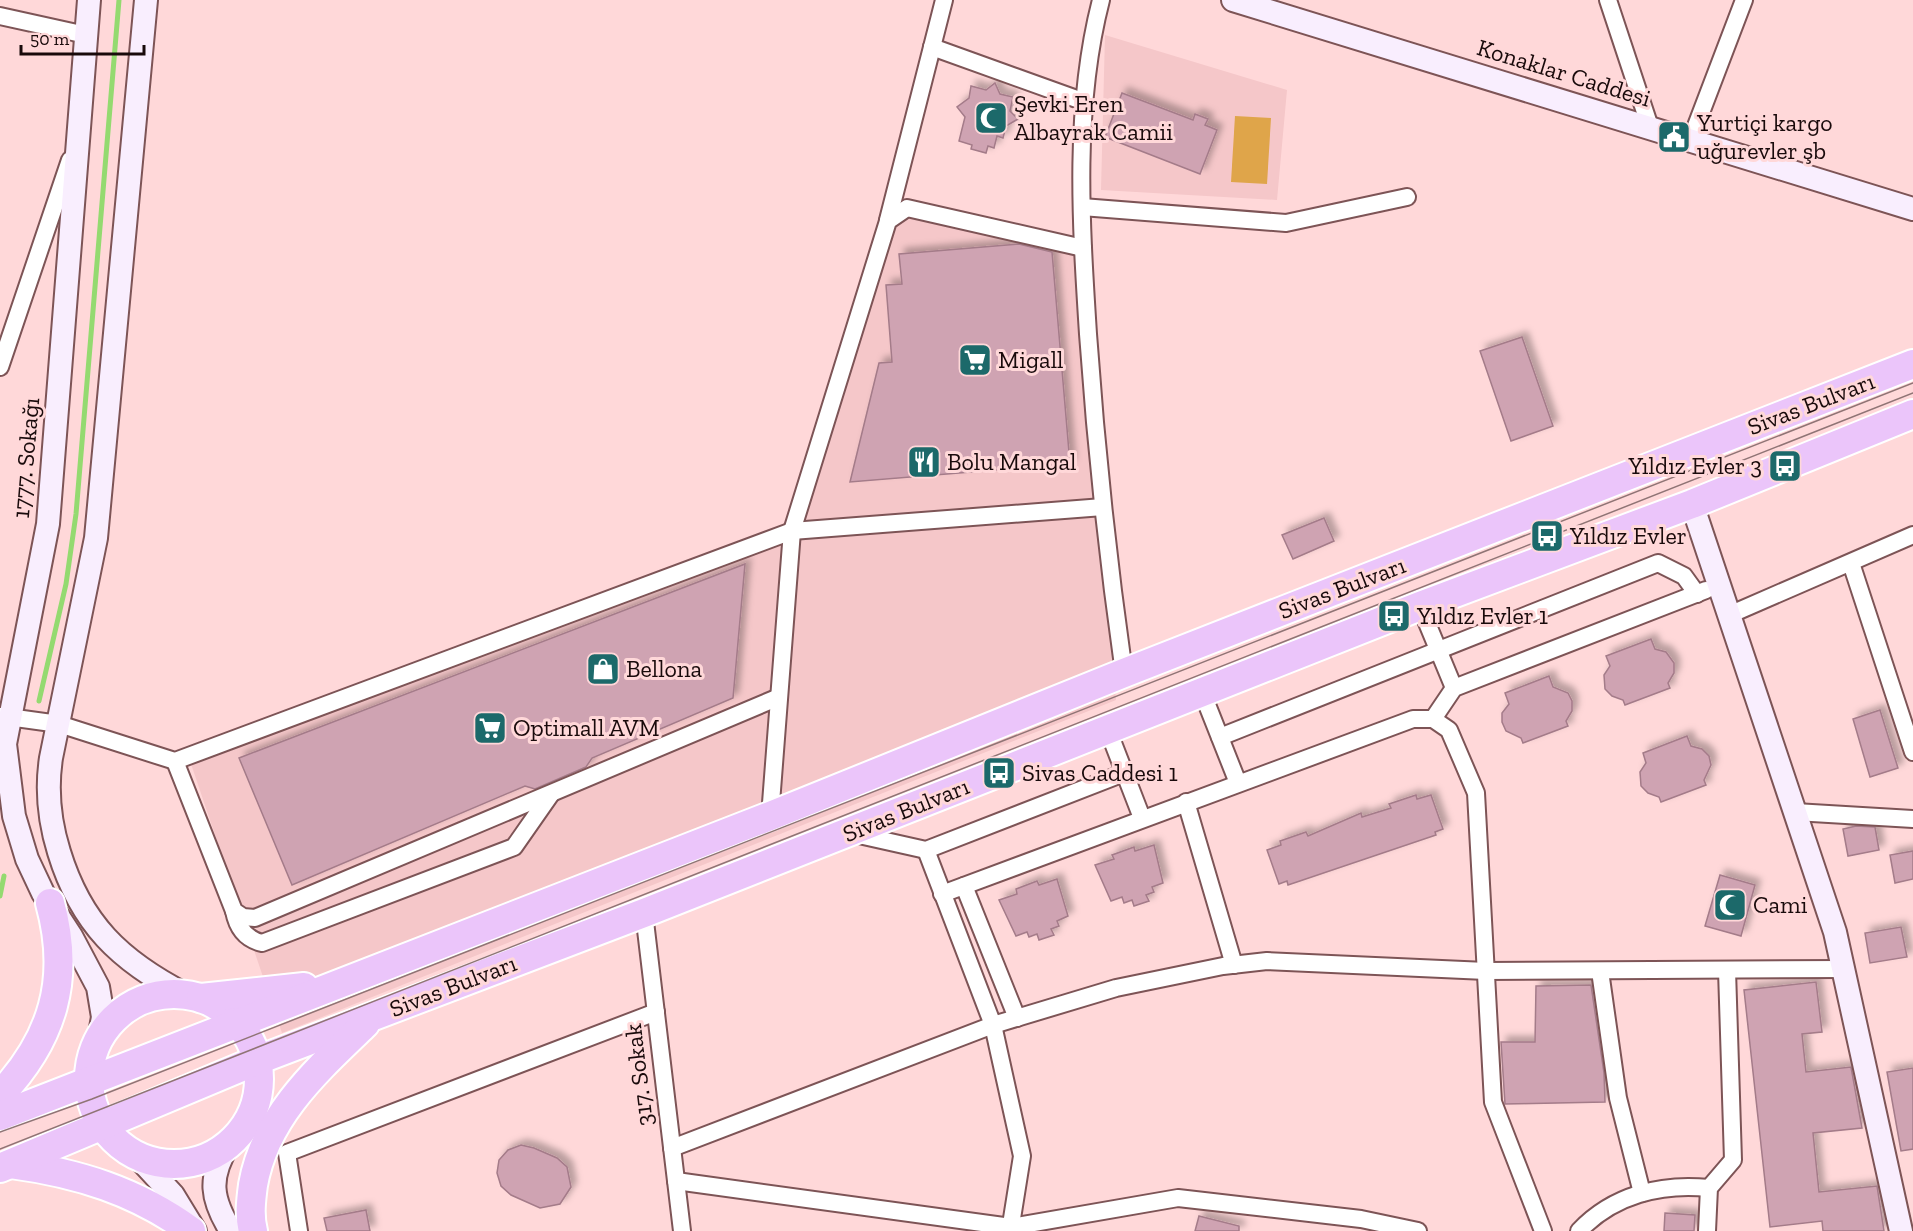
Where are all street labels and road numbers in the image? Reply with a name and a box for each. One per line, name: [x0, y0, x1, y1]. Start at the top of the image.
street label: Konaklar Caddesi: [1474, 32, 1655, 113]
street label: Sivas Bulvarı: [1743, 366, 1879, 441]
street label: 1777. Sokağı: [6, 396, 45, 520]
street label: Sivas Bulvarı: [1274, 550, 1410, 625]
street label: Sivas Bulvarı: [838, 771, 973, 848]
street label: Sivas Bulvarı: [385, 948, 521, 1023]
street label: 317. Sokak: [618, 1022, 659, 1128]

